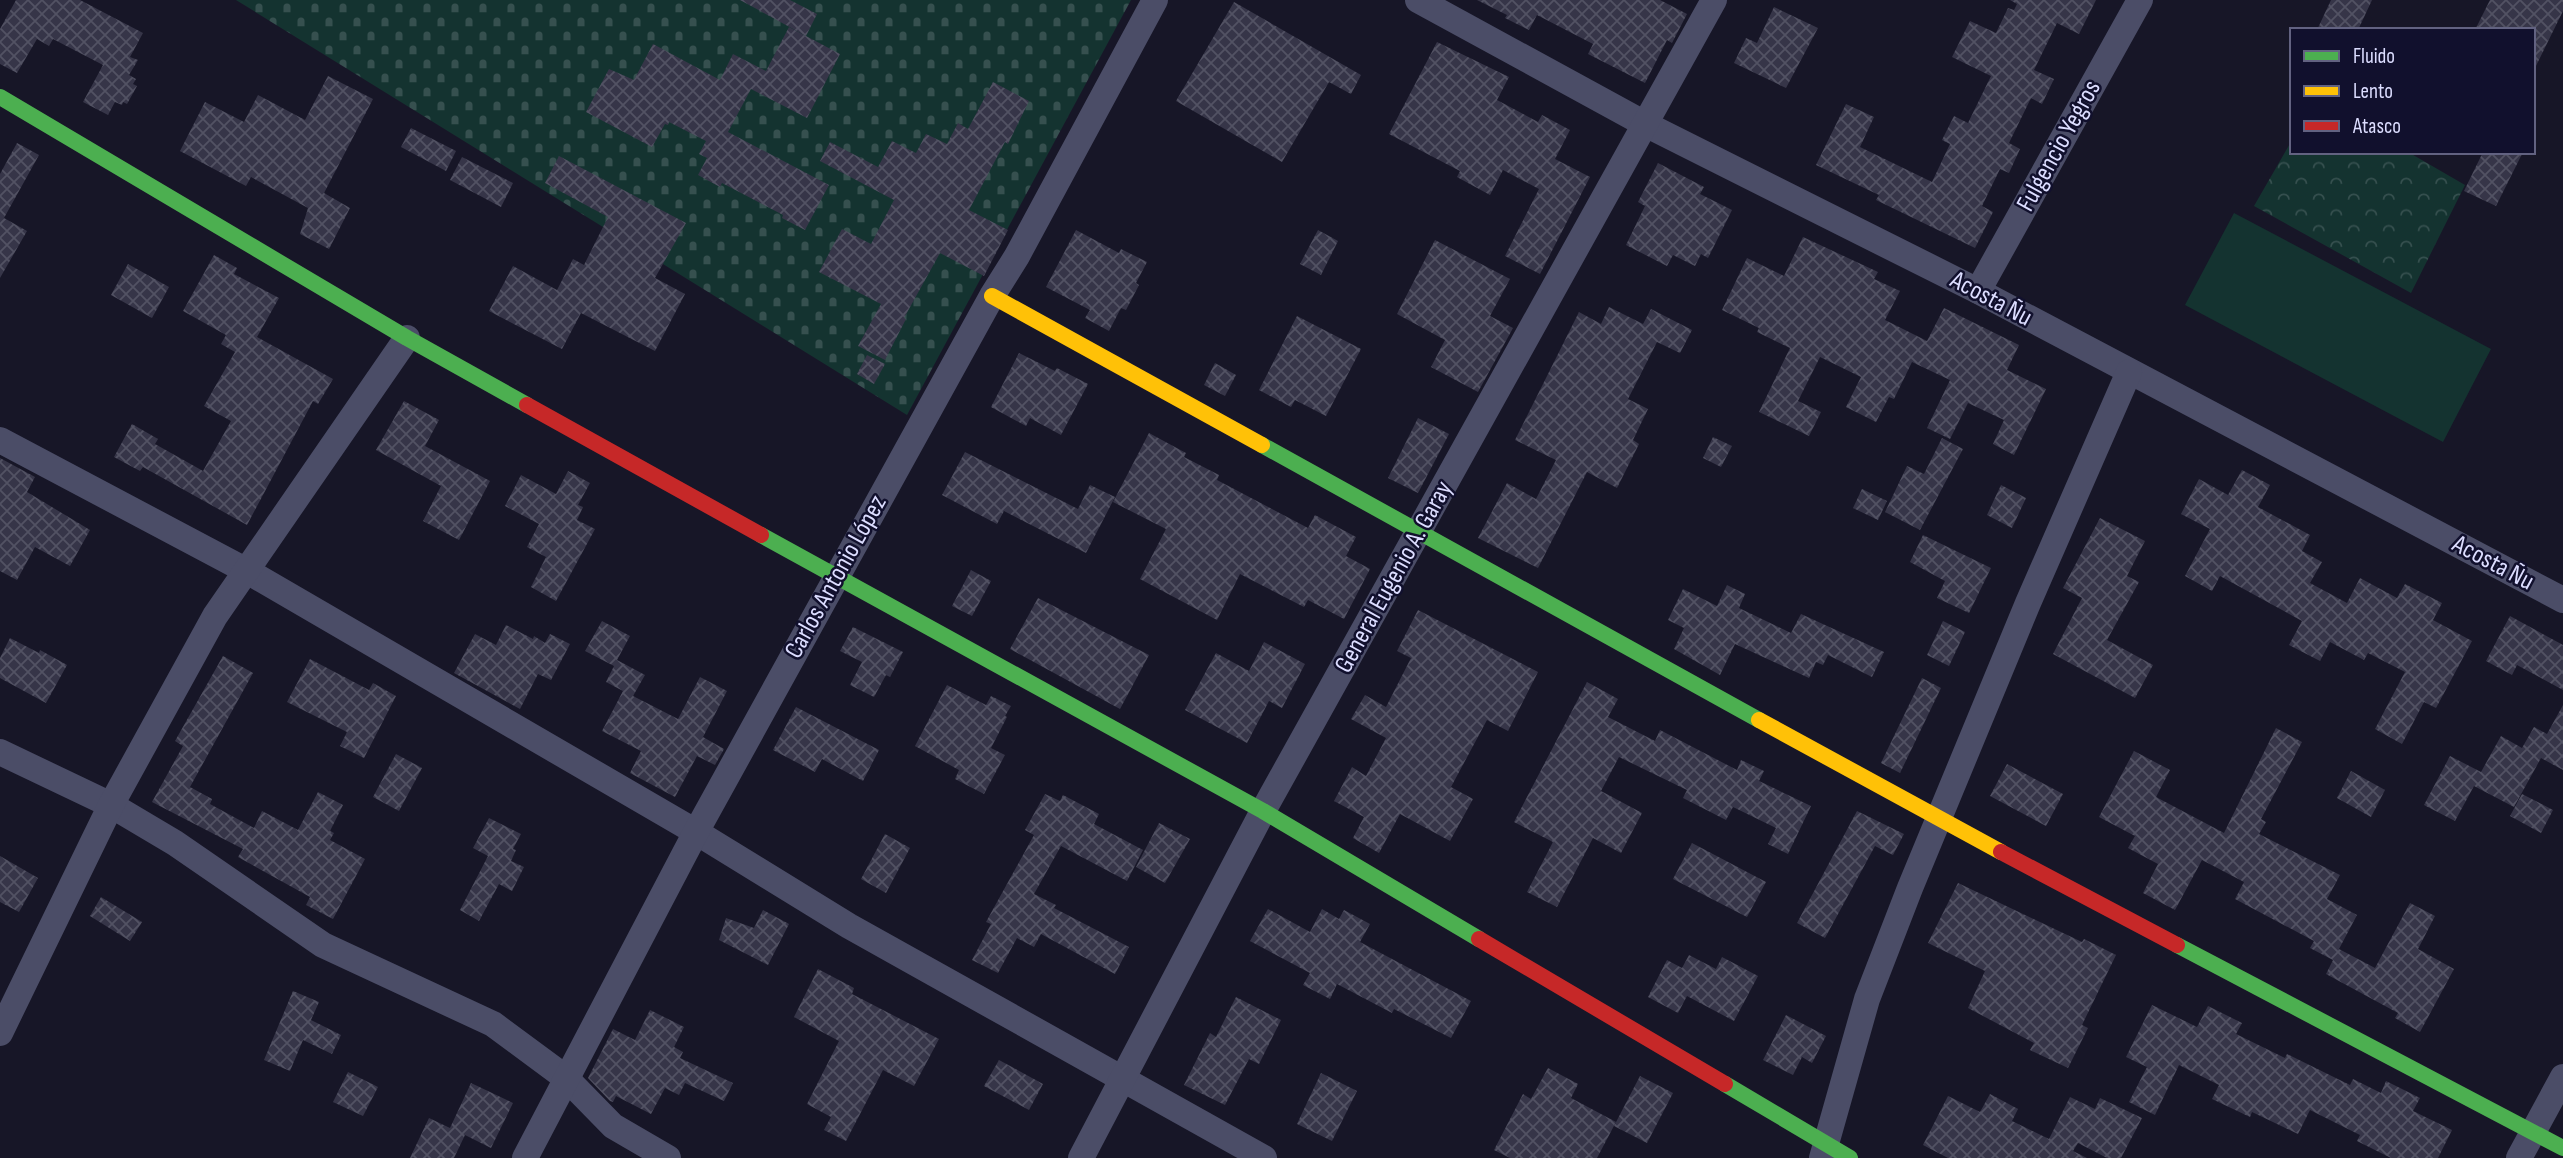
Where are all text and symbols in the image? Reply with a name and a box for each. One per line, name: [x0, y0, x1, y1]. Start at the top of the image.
legend: [2290, 28, 2535, 154]
text: Fluido: [2353, 44, 2395, 69]
street label: Fulgencio Yegros: [2010, 75, 2108, 217]
text: Lento: [2353, 79, 2393, 104]
text: Atasco: [2352, 114, 2401, 139]
street label: Acosta Ñu: [1944, 264, 2037, 333]
street label: General Eugenio A. Garay: [1328, 476, 1460, 678]
street label: Carlos Antonio López: [778, 490, 894, 664]
street label: Acosta Ñu: [2446, 528, 2539, 597]

